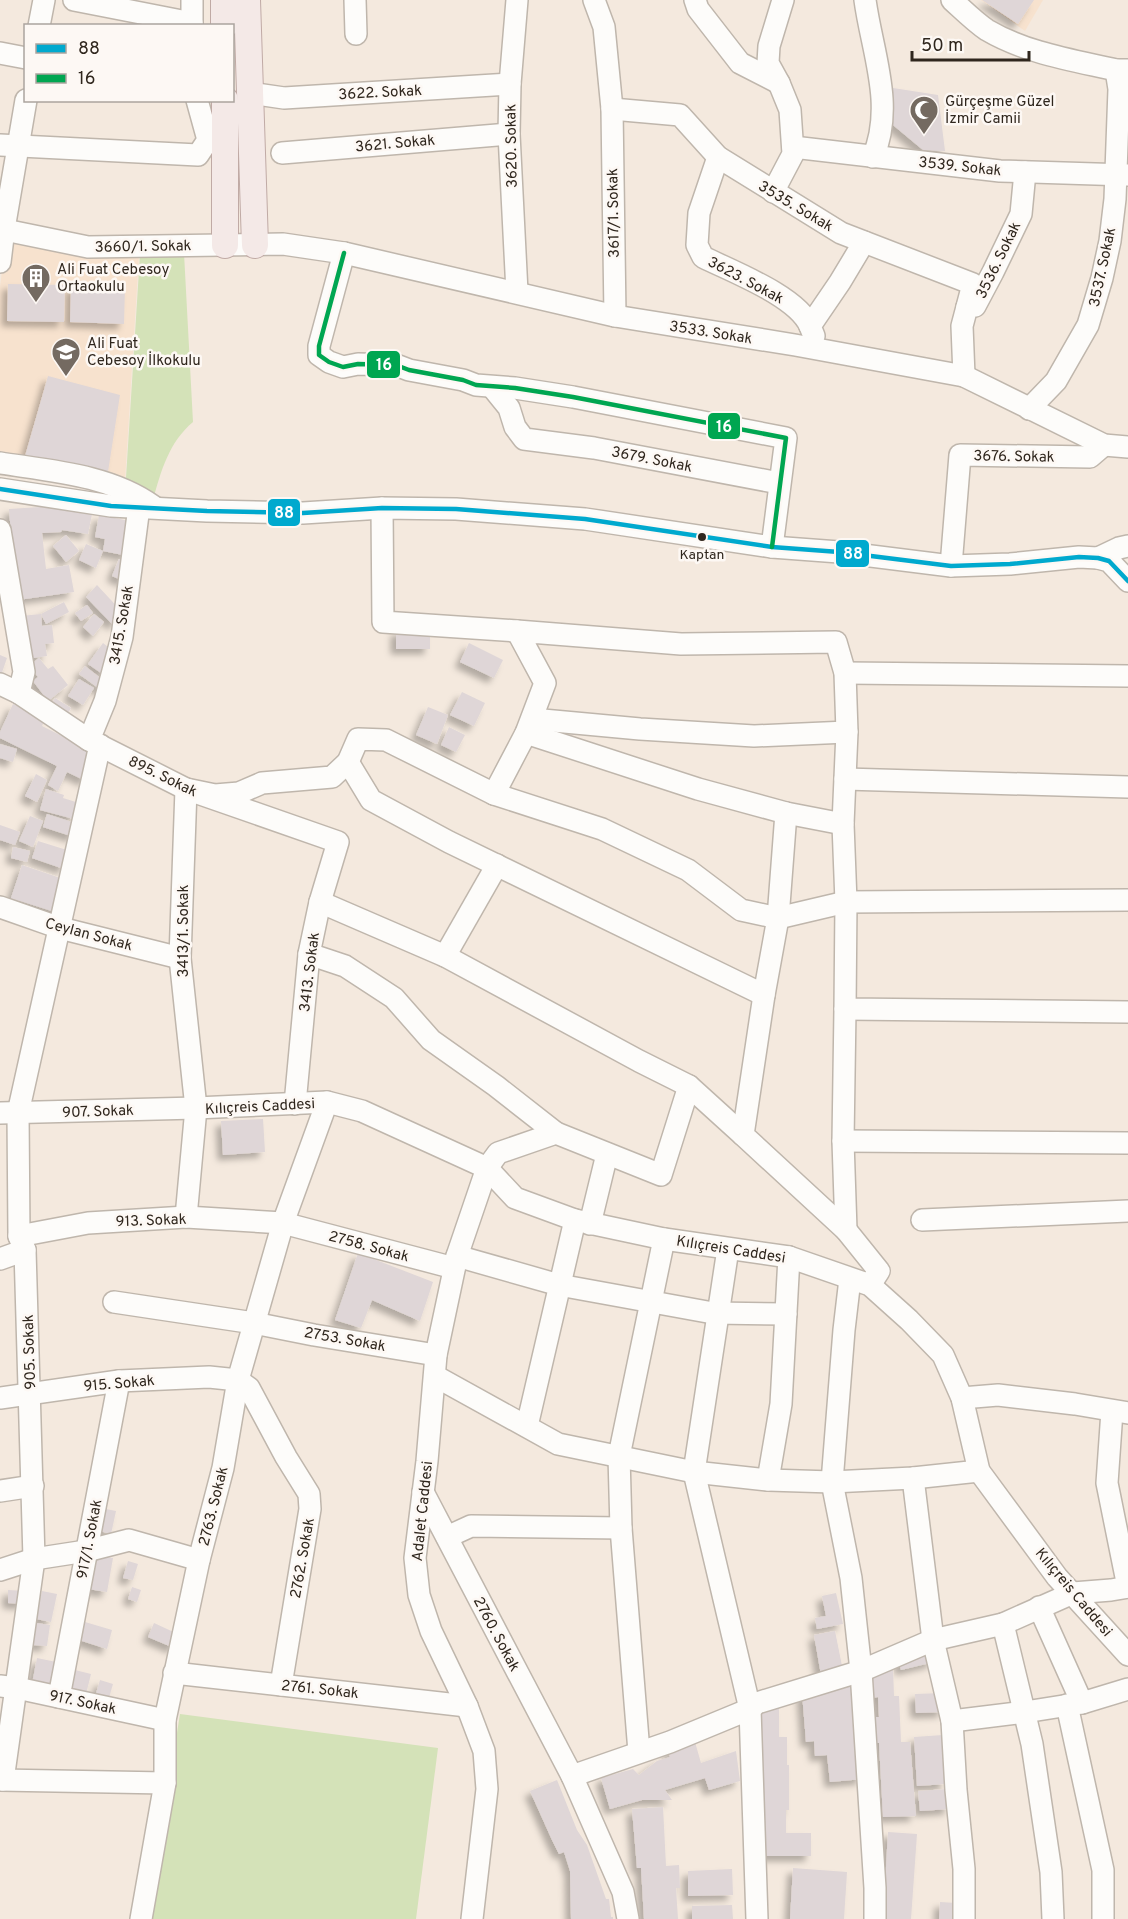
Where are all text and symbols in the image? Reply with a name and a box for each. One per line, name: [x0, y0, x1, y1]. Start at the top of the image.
legend: [24, 24, 234, 102]
scale bar: [912, 24, 1029, 62]
text: 50 m: [921, 35, 963, 58]
text: 88: [78, 38, 100, 61]
text: 16: [78, 68, 95, 91]
street label: 3622. Sokak: [338, 82, 422, 105]
place label: Gürçeşme Güzel İzmir Camii: [945, 93, 1055, 129]
mosque icon: Gürçeşme Güzel İzmir Camii: [908, 94, 940, 136]
street label: 3620. Sokak: [502, 104, 523, 188]
street label: 3621. Sokak: [354, 132, 436, 157]
street label: 3539. Sokak: [917, 154, 1002, 181]
street label: 3617/1. Sokak: [604, 168, 625, 258]
street label: 3535. Sokak: [754, 177, 836, 237]
street label: 3536. Sokak: [972, 219, 1026, 302]
street label: 3537. Sokak: [1086, 226, 1121, 309]
street label: 3660/1. Sokak: [94, 237, 192, 258]
street label: 3623. Sokak: [704, 253, 787, 309]
place label: Ali Fuat Cebesoy Ortaokulu: [57, 261, 169, 297]
building icon: Ali Fuat Cebesoy Ortaokulu: [20, 262, 52, 304]
street label: 3533. Sokak: [668, 318, 754, 349]
place label: Ali Fuat Cebesoy İlkokulu: [87, 335, 201, 371]
school or university icon: Ali Fuat Cebesoy İlkokulu: [50, 336, 82, 378]
line badge: 16: [366, 350, 401, 379]
text: 16: [376, 356, 392, 376]
line badge: 16: [707, 412, 741, 440]
text: 16: [716, 418, 732, 438]
street label: 3679. Sokak: [610, 443, 694, 478]
street label: 3676. Sokak: [973, 447, 1055, 468]
line badge: 88: [267, 498, 301, 527]
text: 88: [274, 504, 294, 524]
marker: Kaptan: [696, 531, 708, 543]
line badge: 88: [835, 539, 870, 568]
text: 88: [843, 545, 863, 565]
place label: Kaptan: [680, 547, 724, 564]
street label: 3415. Sokak: [106, 584, 139, 667]
street label: 895. Sokak: [125, 752, 200, 802]
street label: 3413/1. Sokak: [175, 885, 194, 977]
street label: Ceylan Sokak: [43, 915, 135, 956]
street label: 3413. Sokak: [296, 931, 325, 1013]
street label: Kılıçreis Caddesi: [205, 1095, 316, 1120]
street label: 907. Sokak: [62, 1102, 134, 1123]
street label: 913. Sokak: [115, 1211, 187, 1232]
street label: 2758. Sokak: [326, 1228, 411, 1267]
street label: Kılıçreis Caddesi: [675, 1232, 787, 1268]
street label: 905. Sokak: [20, 1314, 41, 1390]
street label: 2753. Sokak: [302, 1324, 387, 1357]
street label: 915. Sokak: [83, 1372, 156, 1397]
street label: Adalet Caddesi: [409, 1460, 438, 1562]
street label: 2763. Sokak: [195, 1465, 234, 1548]
street label: 917/1. Sokak: [73, 1498, 108, 1581]
street label: 2762. Sokak: [287, 1516, 320, 1600]
street label: Kılıçreis Caddesi: [1030, 1545, 1116, 1641]
street label: 2760. Sokak: [468, 1594, 523, 1675]
street label: 2761. Sokak: [280, 1677, 360, 1704]
street label: 917. Sokak: [47, 1687, 118, 1720]

